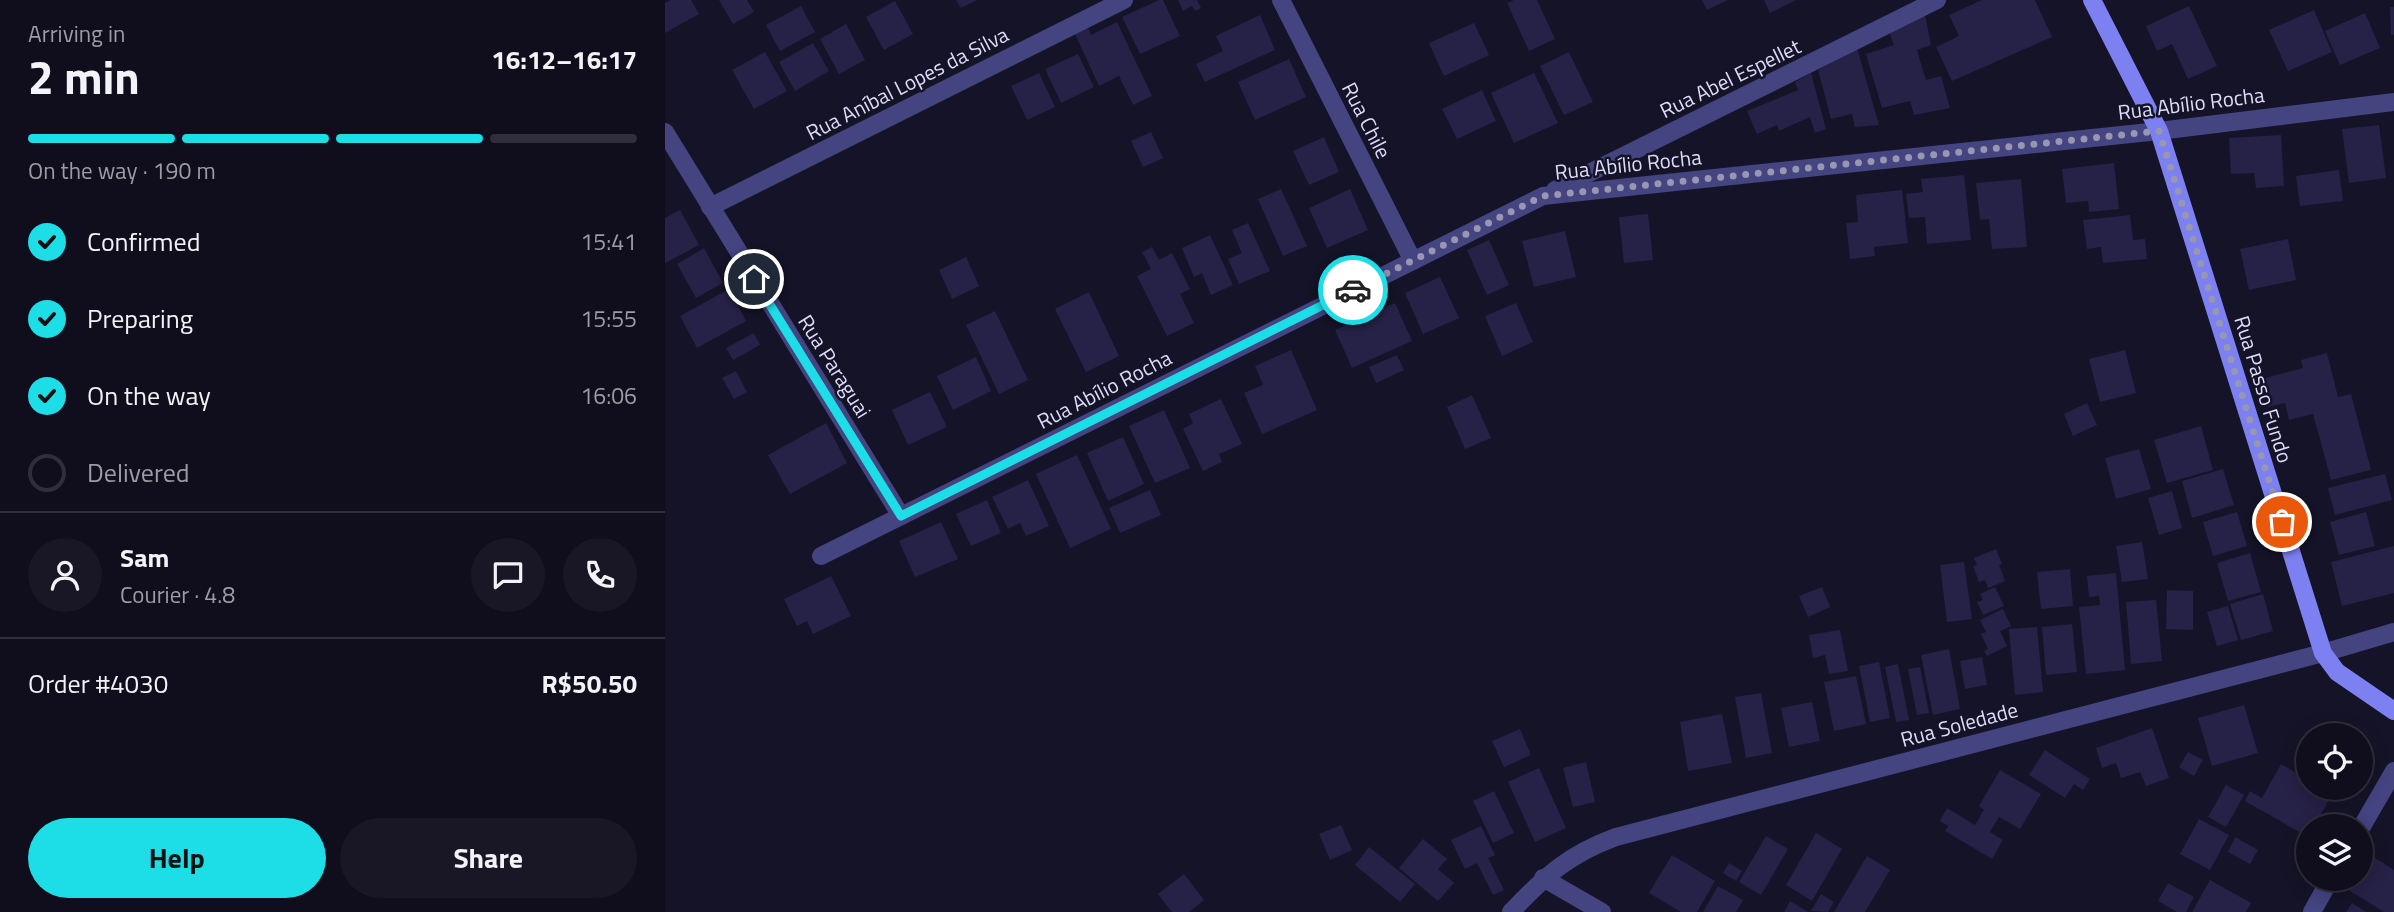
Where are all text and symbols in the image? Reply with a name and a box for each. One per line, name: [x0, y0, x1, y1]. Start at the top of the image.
text: Arriving in: [28, 16, 125, 51]
street label: Rua Aníbal Lopes da Silva: [800, 18, 1014, 148]
street label: Rua Abel Espellet: [1654, 30, 1807, 126]
text: 16:12–16:17: [491, 40, 637, 79]
text: 2 min: [28, 42, 140, 112]
street label: Rua Chile: [1334, 76, 1400, 164]
street label: Rua Abílio Rocha: [2116, 78, 2267, 128]
street label: Rua Abílio Rocha: [1553, 140, 1703, 188]
text: On the way · 190 m: [28, 153, 216, 188]
text: Confirmed: [87, 222, 201, 261]
icon: check: [28, 223, 66, 261]
text: 15:41: [580, 224, 637, 259]
pin: [724, 249, 784, 309]
courier: [1318, 255, 1388, 325]
icon: home: [735, 260, 773, 298]
icon: car: [1334, 271, 1372, 309]
text: Preparing: [87, 299, 193, 338]
icon: check: [28, 300, 66, 338]
text: 15:55: [580, 301, 637, 336]
street label: Rua Paraguai: [790, 308, 880, 424]
street label: Rua Passo Fundo: [2226, 311, 2302, 467]
street label: Rua Abílio Rocha: [1031, 341, 1177, 437]
text: On the way: [87, 376, 211, 415]
icon: check: [28, 377, 66, 415]
text: 16:06: [580, 378, 637, 413]
text: Delivered: [87, 453, 190, 492]
pin: [2252, 492, 2312, 552]
icon: bag: [2263, 503, 2301, 541]
button: person: [28, 538, 102, 612]
text: Sam: [120, 538, 169, 577]
button: chat: [471, 538, 545, 612]
button: phone: [563, 538, 637, 612]
text: Courier · 4.8: [120, 577, 235, 612]
text: Order #4030: [28, 664, 168, 703]
text: R$50.50: [541, 664, 637, 703]
street label: Rua Soledade: [1897, 693, 2021, 755]
map controls: [2296, 723, 2373, 891]
button: locate: [2296, 723, 2373, 800]
button: layers: [2296, 814, 2373, 891]
button: Help: [28, 818, 326, 898]
button: Share: [340, 818, 637, 898]

